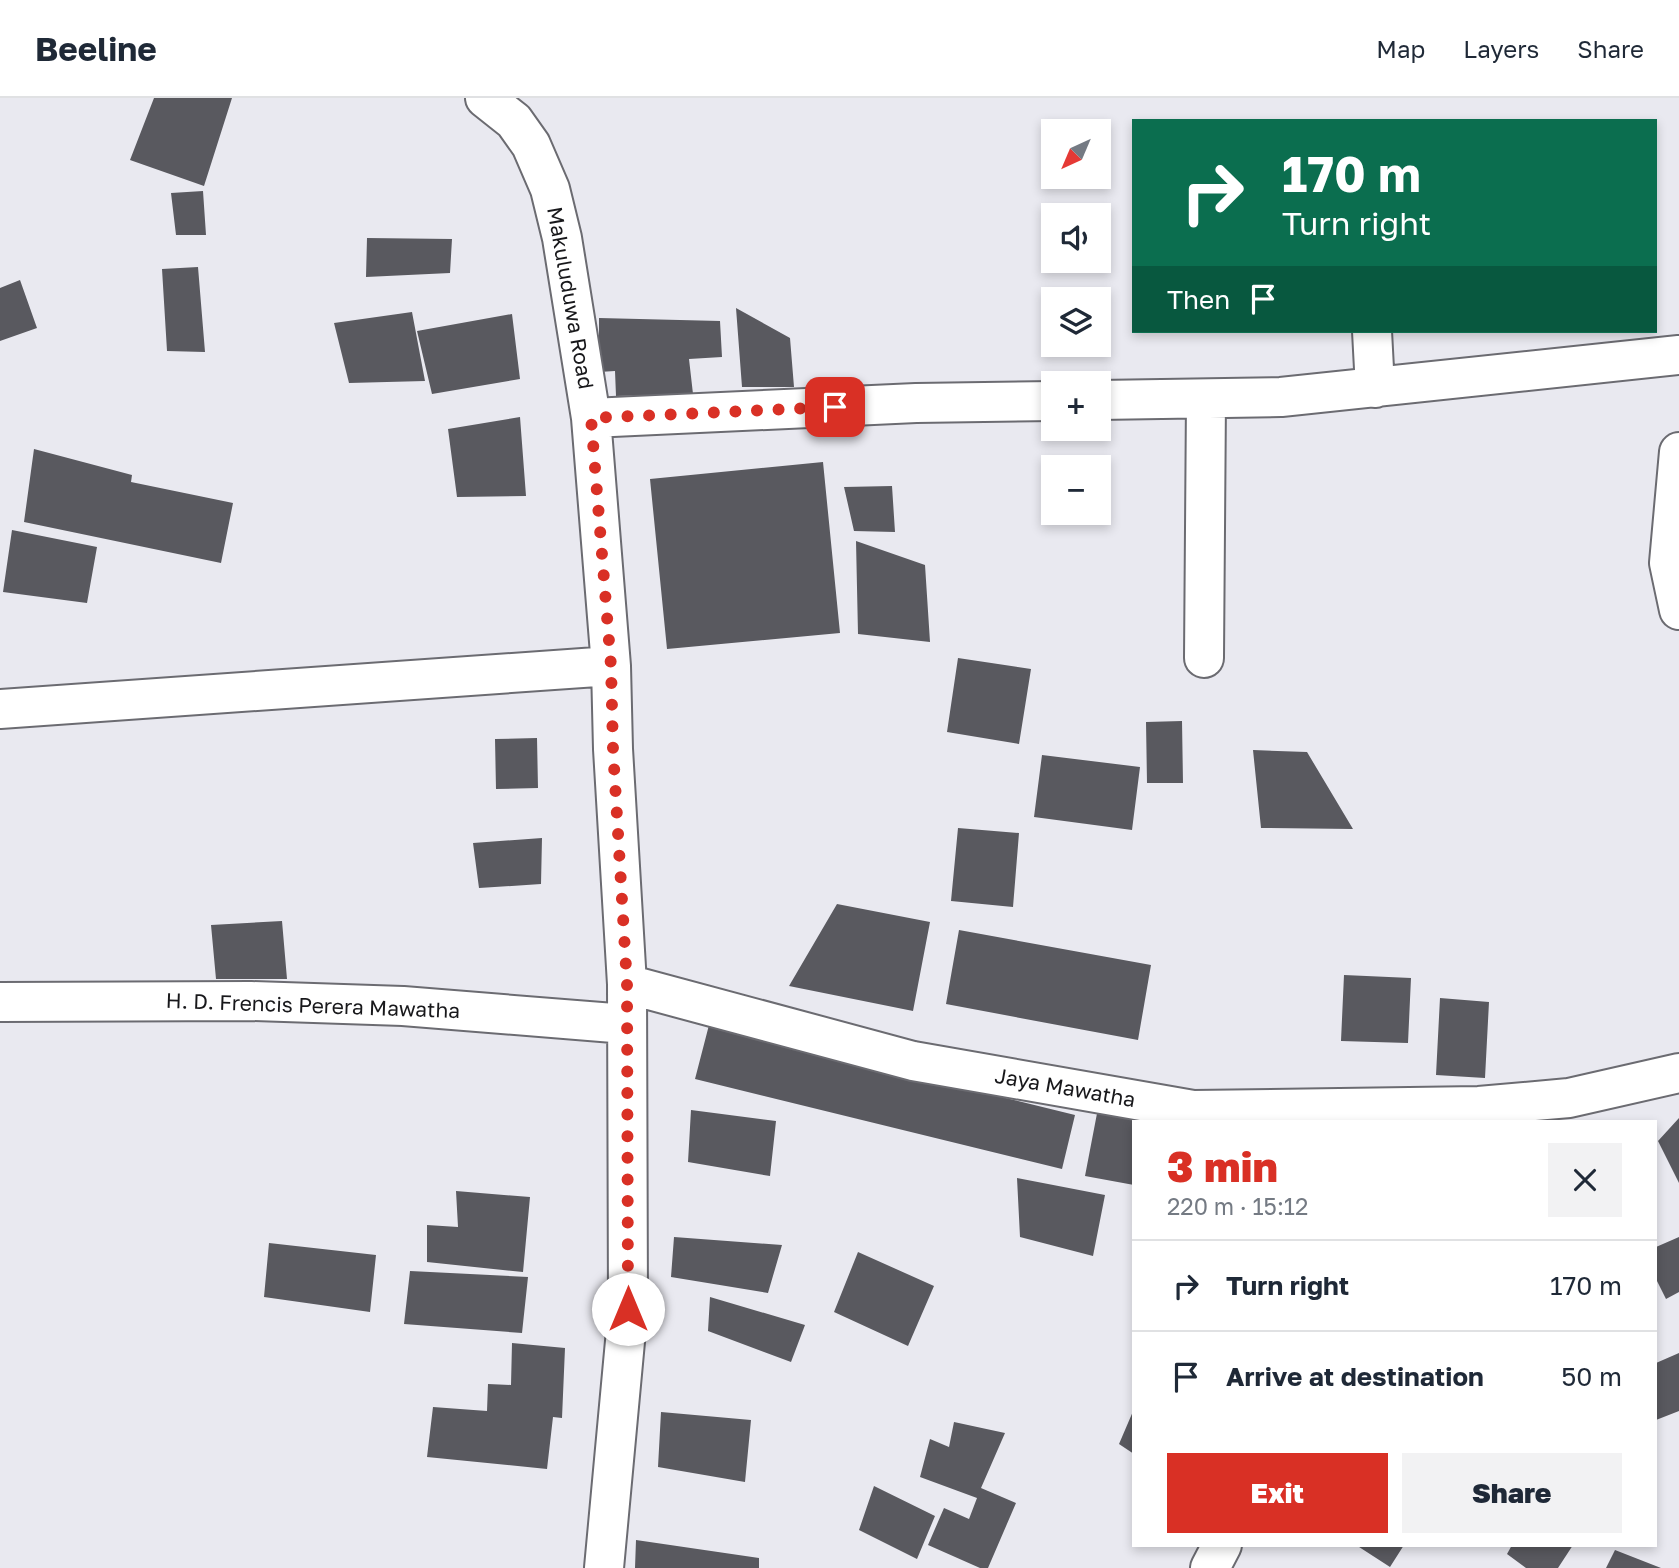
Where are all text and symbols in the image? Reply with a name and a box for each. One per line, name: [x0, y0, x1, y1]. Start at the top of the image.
text: Beeline: [35, 29, 157, 68]
text: Map: [1376, 34, 1425, 63]
text: Layers: [1463, 34, 1539, 63]
text: Share: [1577, 34, 1644, 63]
north arrow: [1041, 119, 1111, 189]
map controls: [1041, 119, 1111, 525]
text: 170 m: [1282, 144, 1421, 203]
icon: right: [1167, 147, 1258, 238]
button: sound: [1041, 203, 1111, 273]
text: Turn right: [1282, 204, 1431, 242]
street label: Makuluduwa Road: [542, 205, 600, 391]
icon: arrive: [1244, 280, 1282, 318]
text: Then: [1167, 284, 1230, 315]
button: layers: [1041, 287, 1111, 357]
button: +: [1041, 371, 1111, 441]
pin: [805, 377, 865, 437]
icon: arrive: [816, 388, 854, 426]
button: −: [1041, 455, 1111, 525]
street label: H. D. Frencis Perera Mawatha: [165, 987, 461, 1023]
street label: Jaya Mawatha: [993, 1062, 1138, 1112]
text: 3 min: [1167, 1141, 1278, 1191]
button: close: [1548, 1143, 1622, 1217]
text: 220 m · 15:12: [1167, 1192, 1308, 1220]
icon: right: [1167, 1267, 1205, 1305]
text: Turn right: [1226, 1270, 1349, 1301]
text: 170 m: [1550, 1270, 1622, 1301]
position arrow: [591, 1272, 665, 1346]
icon: arrive: [1167, 1358, 1205, 1396]
text: Arrive at destination: [1226, 1361, 1484, 1392]
text: 50 m: [1561, 1361, 1622, 1392]
button: Exit: [1167, 1453, 1388, 1533]
button: Share: [1402, 1453, 1622, 1533]

